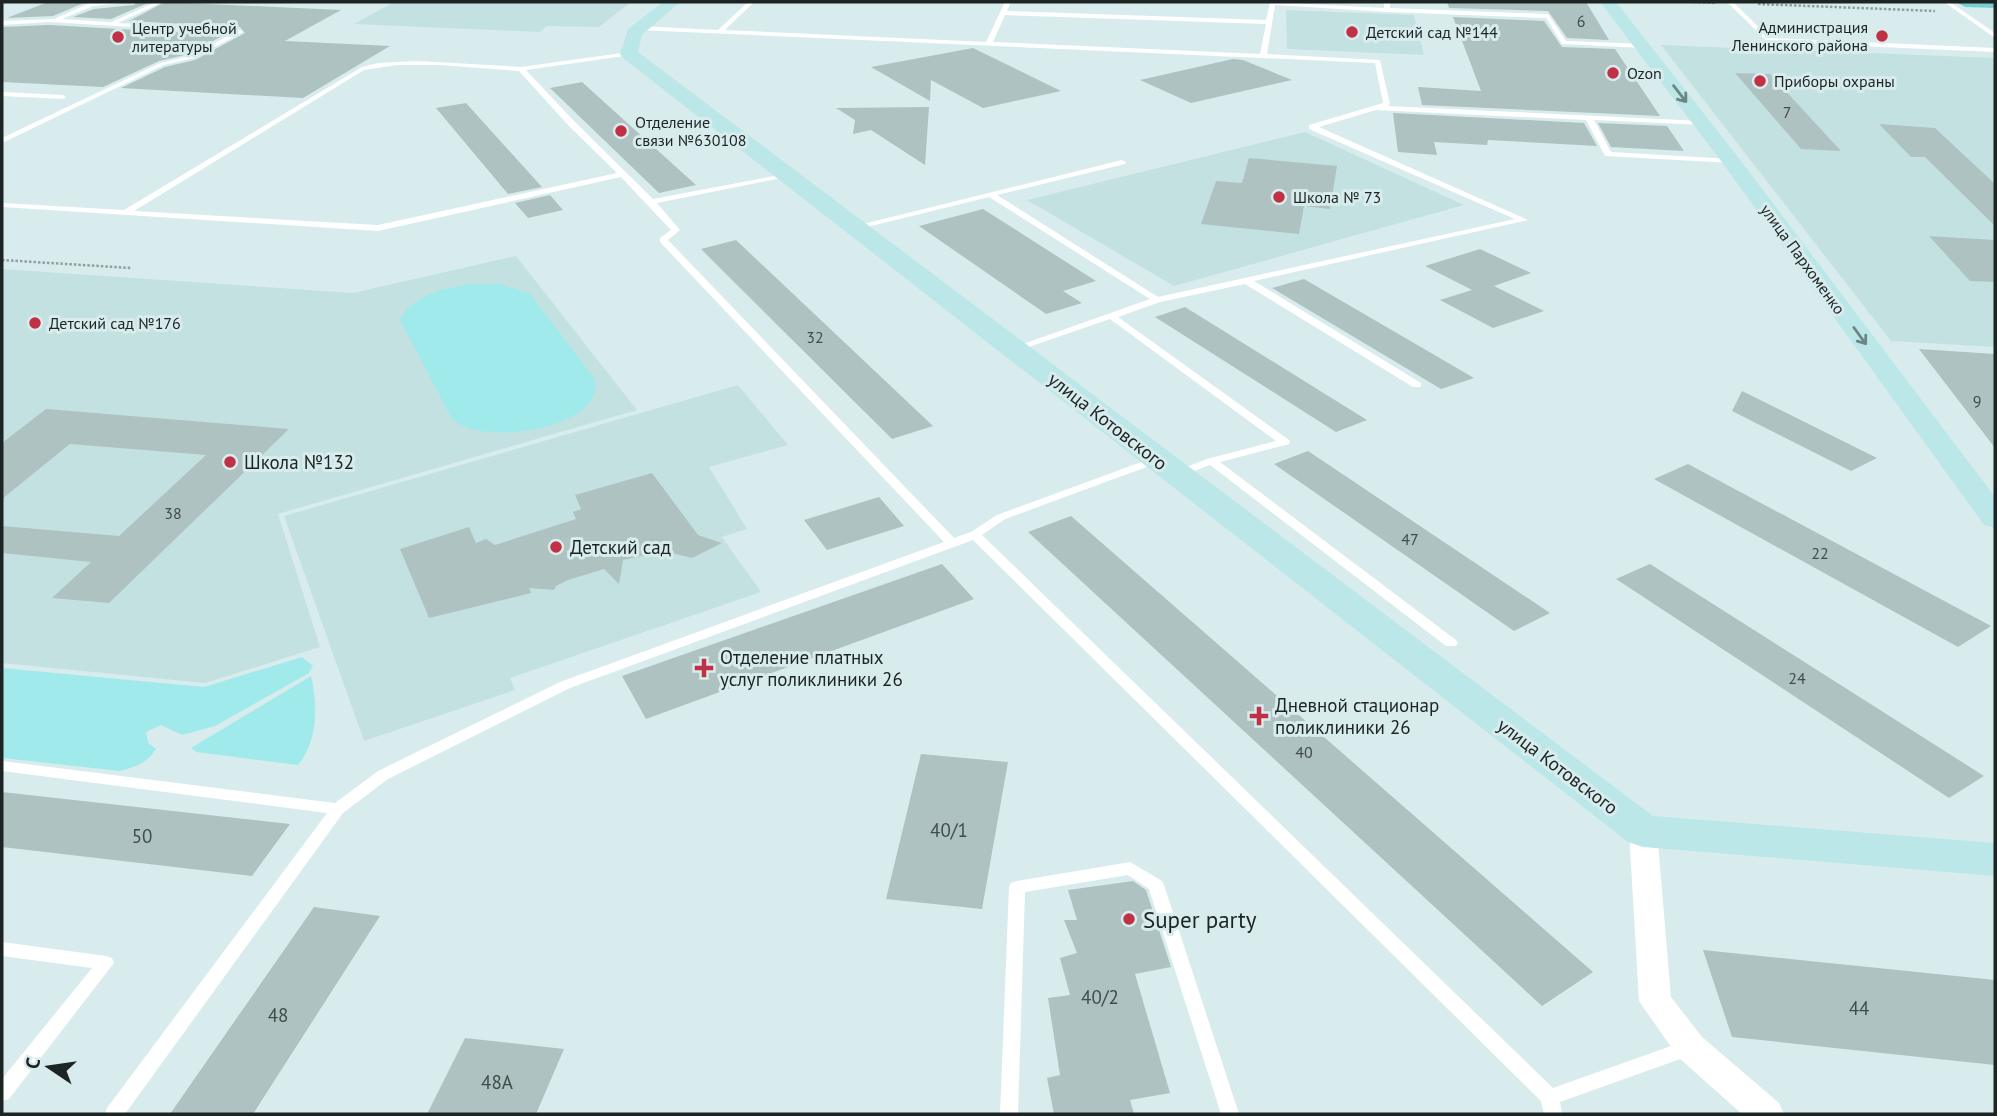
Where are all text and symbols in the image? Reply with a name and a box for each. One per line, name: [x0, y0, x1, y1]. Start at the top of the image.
house number: 6: [1577, 11, 1585, 31]
place label: Администрация Ленинского района: [1731, 17, 1868, 55]
place label: Центр учебной литературы: [131, 18, 237, 56]
place label: Детский сад №144: [1366, 22, 1498, 42]
marker: Детский сад №144: [1344, 24, 1360, 40]
marker: Администрация Ленинского района: [1874, 28, 1890, 44]
marker: Центр учебной литературы: [110, 29, 126, 45]
place label: Ozon: [1627, 63, 1662, 83]
marker: Ozon: [1605, 65, 1621, 81]
place label: Приборы охраны: [1774, 71, 1895, 91]
marker: Приборы охраны: [1752, 73, 1768, 89]
one-way arrow: [1673, 85, 1688, 103]
house number: 7: [1783, 102, 1791, 122]
place label: Отделение связи №630108: [635, 112, 747, 150]
marker: Отделение связи №630108: [613, 123, 629, 139]
place label: Школа № 73: [1293, 187, 1381, 207]
marker: Школа № 73: [1271, 189, 1287, 205]
street label: улица Пархоменко: [1756, 200, 1850, 318]
place label: Детский сад №176: [49, 313, 181, 333]
marker: Детский сад №176: [27, 315, 43, 331]
one-way arrow: [1852, 326, 1867, 345]
house number: 32: [806, 327, 824, 347]
street label: улица Котовского: [1043, 367, 1173, 475]
house number: 9: [1973, 391, 1981, 411]
place label: Школа №132: [244, 450, 354, 474]
marker: Школа №132: [222, 454, 238, 470]
house number: 38: [164, 503, 182, 523]
house number: 47: [1401, 529, 1419, 549]
place label: Детский сад: [570, 535, 671, 559]
marker: Детский сад: [548, 539, 564, 555]
house number: 22: [1811, 543, 1829, 563]
place label: Отделение платных услуг поликлиники 26: [720, 645, 903, 691]
marker: Отделение платных услуг поликлиники 26: [694, 658, 714, 678]
house number: 24: [1788, 668, 1806, 688]
place label: Дневной стационар поликлиники 26: [1275, 693, 1439, 739]
marker: Дневной стационар поликлиники 26: [1249, 706, 1269, 726]
street label: улица Котовского: [1493, 713, 1623, 819]
house number: 40: [1295, 742, 1313, 762]
house number: 40/1: [930, 818, 968, 842]
house number: 50: [132, 824, 152, 848]
place label: Super party: [1143, 905, 1257, 934]
marker: Super party: [1121, 911, 1137, 927]
house number: 40/2: [1081, 985, 1119, 1009]
house number: 44: [1849, 996, 1869, 1020]
house number: 48: [268, 1003, 288, 1027]
north arrow: [14, 1032, 84, 1102]
text: С: [20, 1055, 45, 1071]
house number: 48А: [481, 1070, 513, 1094]

